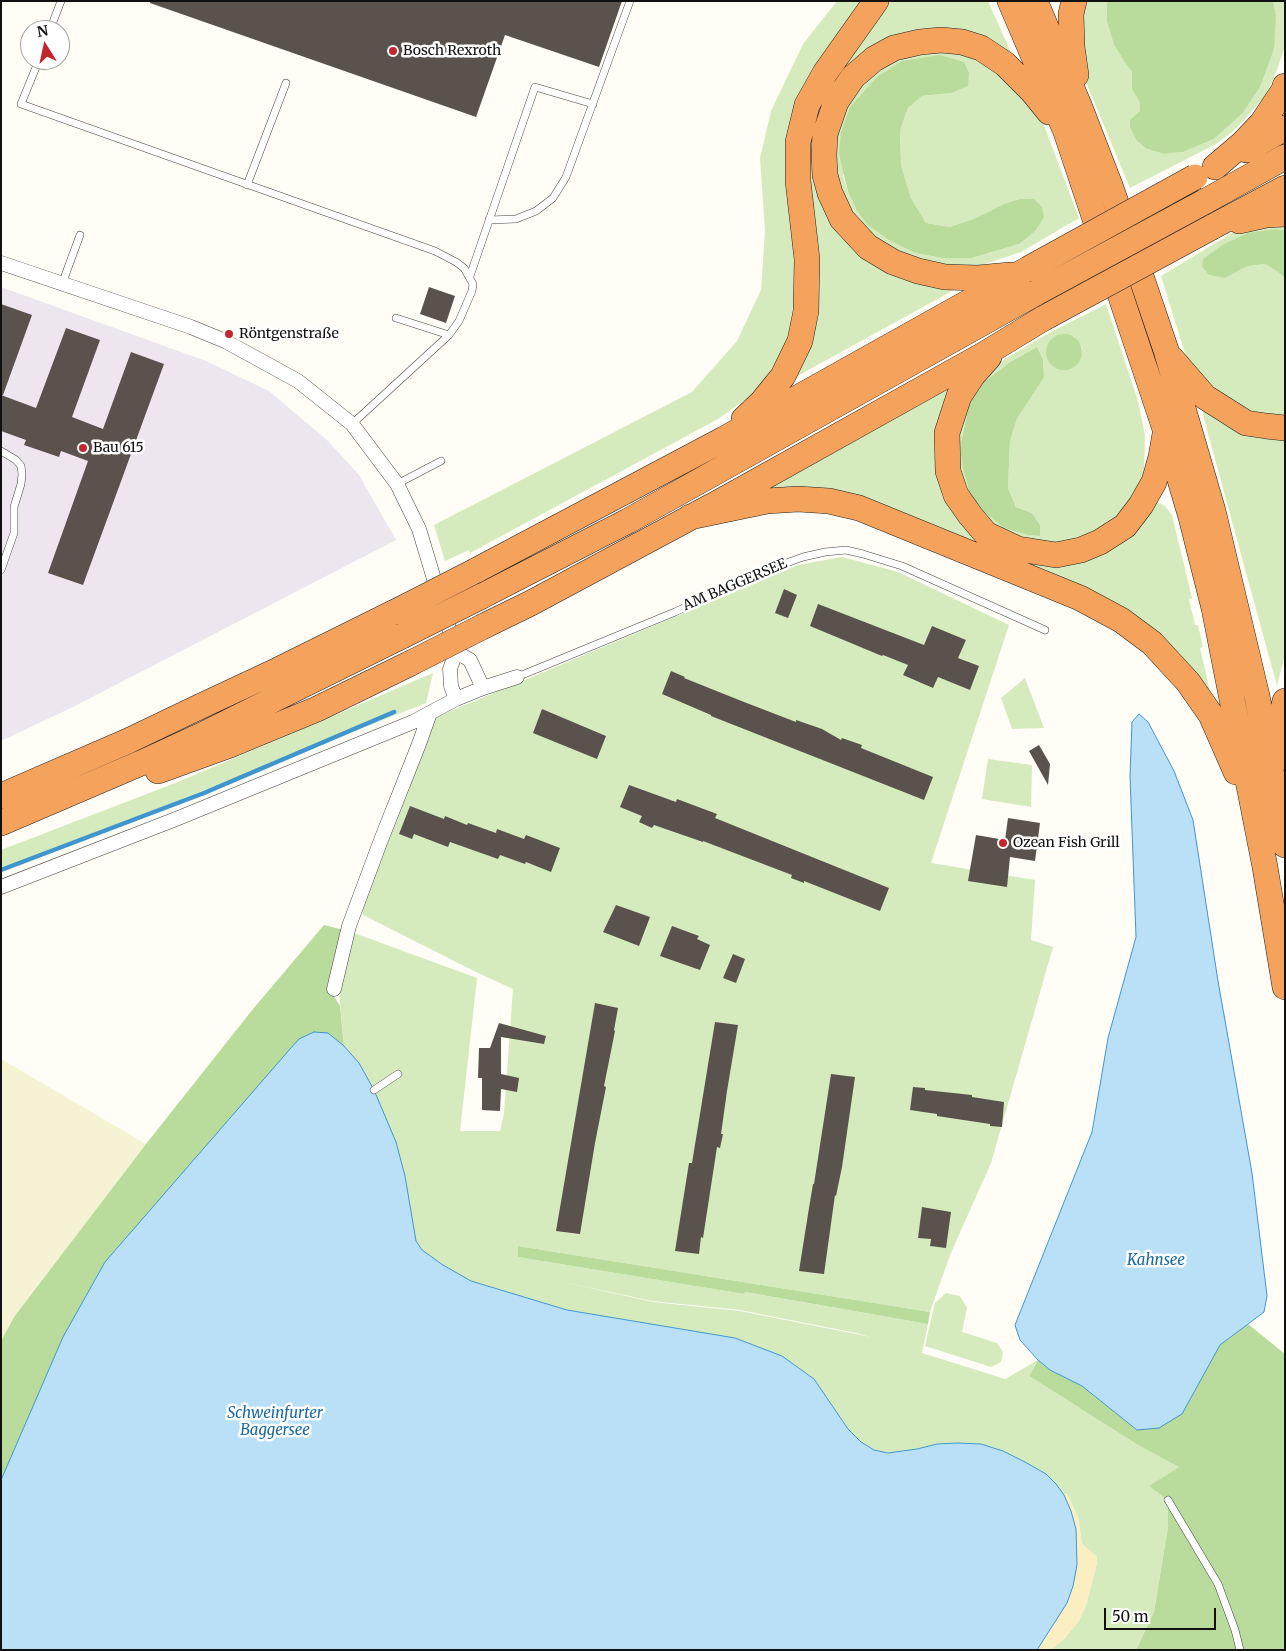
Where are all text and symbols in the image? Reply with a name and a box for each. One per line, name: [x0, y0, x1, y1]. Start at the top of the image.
north arrow: [20, 20, 70, 70]
text: N: [36, 21, 50, 41]
place label: Bosch Rexroth: [403, 43, 501, 59]
marker: Bosch Rexroth: [387, 45, 399, 57]
place label: Röntgenstraße: [239, 326, 339, 342]
marker: Röntgenstraße: [223, 328, 235, 340]
place label: Bau 615: [93, 440, 144, 456]
marker: Bau 615: [77, 442, 89, 454]
street label: AM BAGGERSEE: [680, 555, 790, 615]
place label: Ozean Fish Grill: [1013, 835, 1120, 851]
marker: Ozean Fish Grill: [997, 837, 1009, 849]
water label: Kahnsee: [1127, 1252, 1185, 1270]
water label: Schweinfurter Baggersee: [227, 1405, 323, 1440]
scale bar: [1106, 1598, 1218, 1630]
text: 50 m: [1112, 1607, 1149, 1626]

